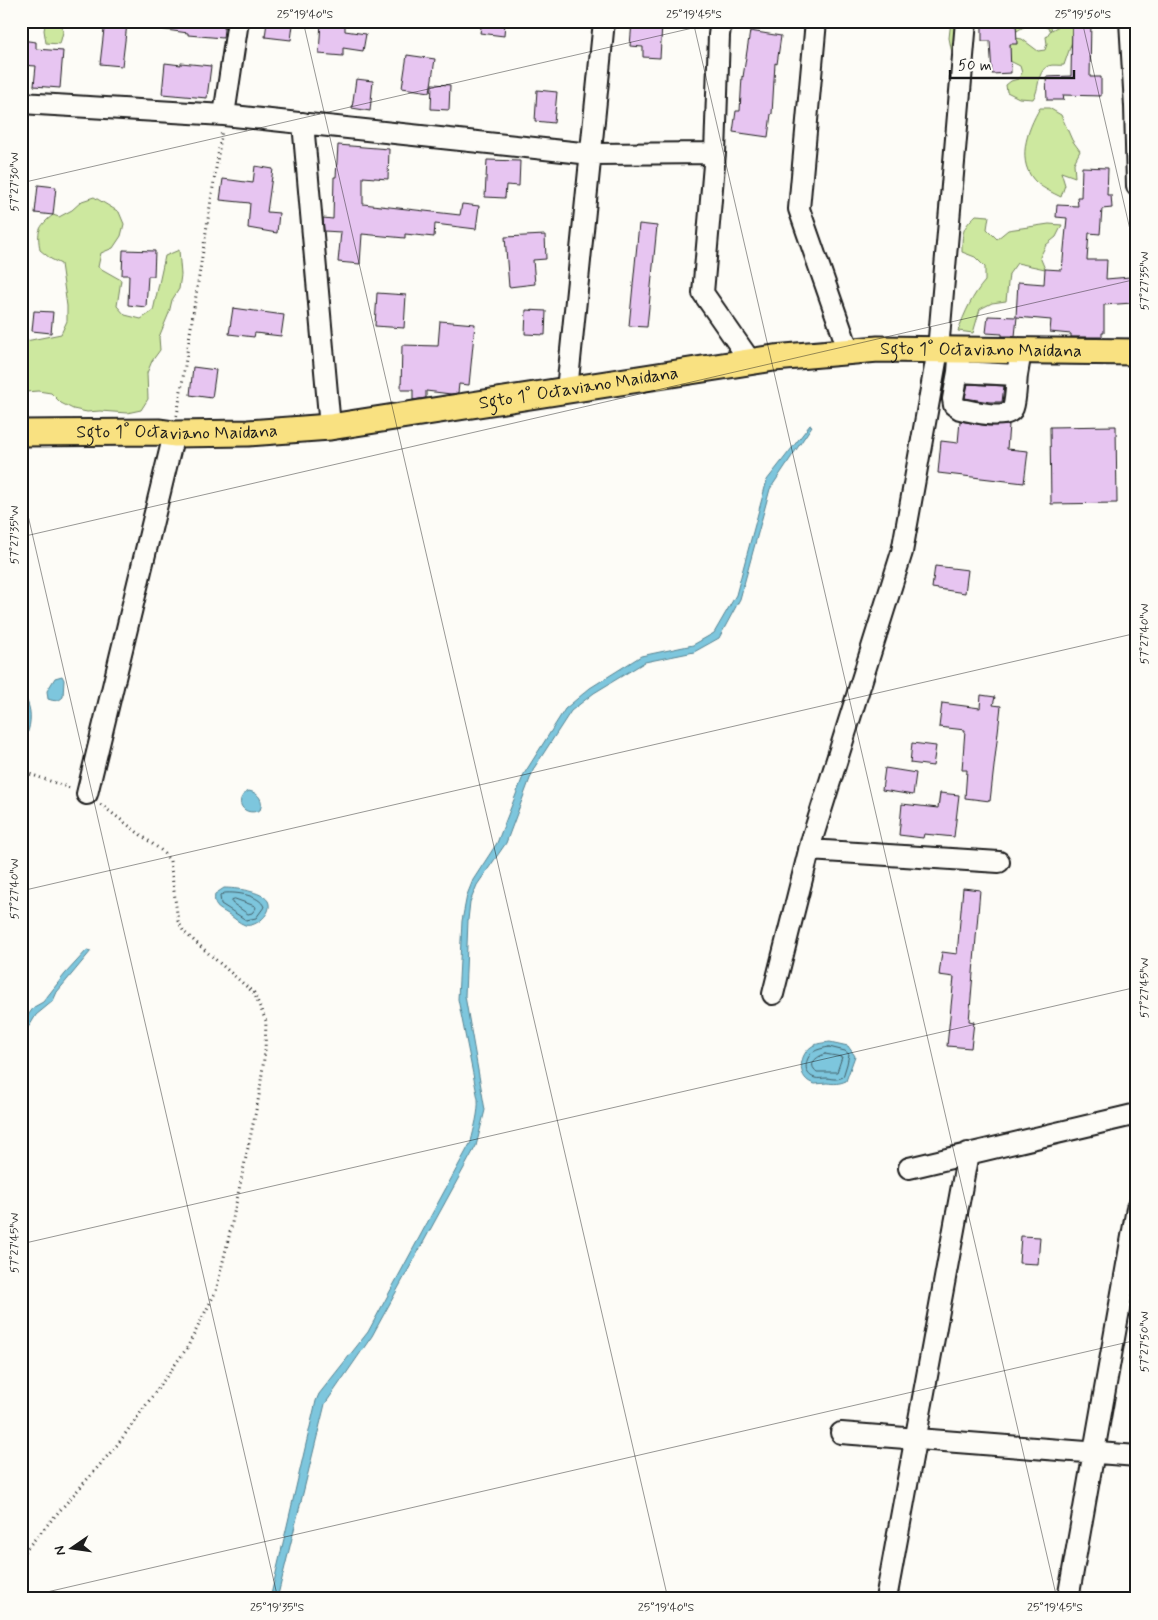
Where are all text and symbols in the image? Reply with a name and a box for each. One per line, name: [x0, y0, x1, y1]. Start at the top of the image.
text: 25°19'40"S: [277, 7, 333, 23]
text: 25°19'45"S: [666, 7, 722, 23]
text: 25°19'50"S: [1055, 7, 1112, 23]
scale bar: [950, 48, 1074, 80]
text: 50 m: [958, 56, 992, 76]
text: 57°27'30"W: [7, 152, 23, 212]
text: 57°27'35"W: [1137, 251, 1153, 310]
street label: Sgto 1° Octaviano Maidana: [880, 337, 1082, 363]
street label: Sgto 1° Octaviano Maidana: [477, 361, 680, 416]
street label: Sgto 1° Octaviano Maidana: [76, 419, 279, 447]
text: 57°27'35"W: [7, 505, 23, 564]
text: 57°27'40"W: [1137, 603, 1153, 664]
text: 57°27'40"W: [7, 858, 23, 919]
text: 57°27'45"W: [1137, 958, 1153, 1018]
text: 57°27'45"W: [7, 1213, 23, 1273]
text: 57°27'50"W: [1137, 1311, 1153, 1373]
north arrow: [48, 1522, 98, 1572]
text: N: [50, 1544, 70, 1557]
text: 25°19'35"S: [250, 1600, 304, 1616]
text: 25°19'40"S: [638, 1600, 694, 1616]
text: 25°19'45"S: [1027, 1600, 1083, 1616]

